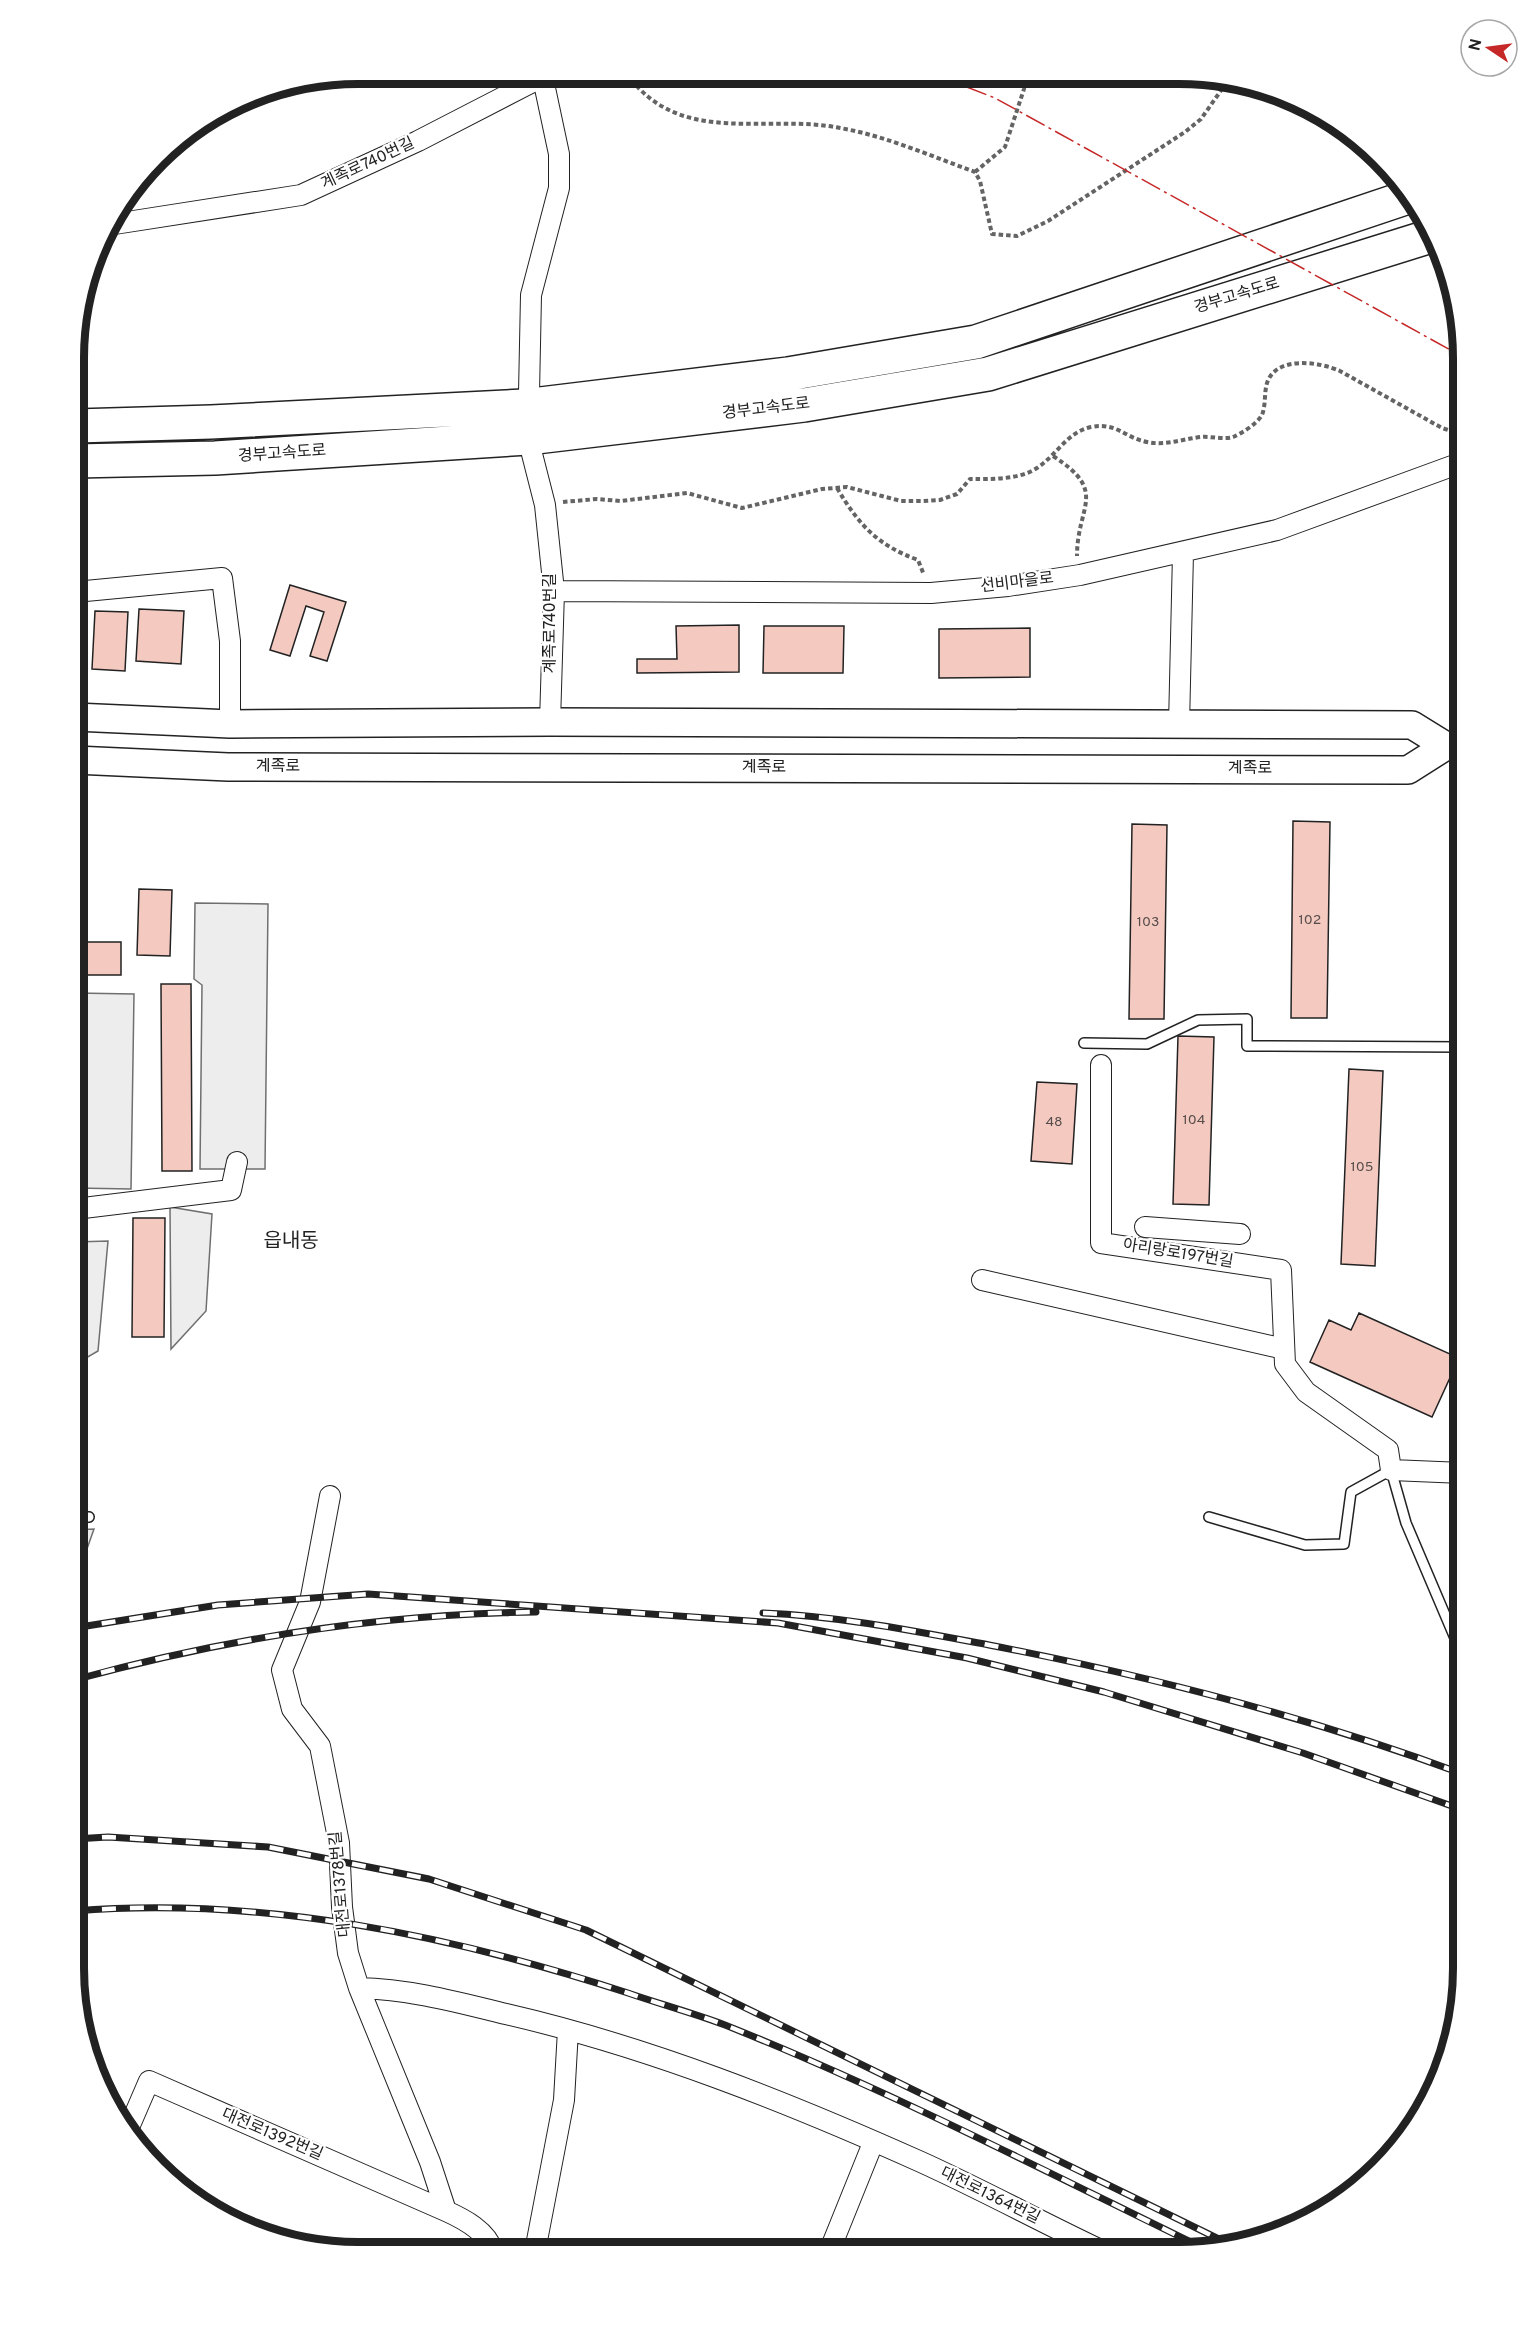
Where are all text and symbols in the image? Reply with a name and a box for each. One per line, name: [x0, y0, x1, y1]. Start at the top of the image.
north arrow: [1459, 18, 1519, 78]
text: N: [1465, 37, 1487, 53]
street label: 계족로740번길: [318, 134, 418, 194]
street label: 경부고속도로: [1192, 273, 1282, 318]
street label: 경부고속도로: [721, 394, 811, 424]
street label: 경부고속도로: [237, 441, 327, 467]
street label: 선비마을로: [979, 569, 1055, 597]
street label: 계족로740번길: [541, 573, 561, 673]
street label: 계족로: [256, 757, 300, 777]
street label: 계족로: [742, 758, 786, 778]
street label: 계족로: [1228, 759, 1272, 779]
house number: 102: [1299, 912, 1321, 929]
house number: 103: [1137, 914, 1159, 931]
house number: 104: [1183, 1112, 1205, 1129]
house number: 48: [1045, 1114, 1063, 1131]
house number: 105: [1351, 1159, 1373, 1176]
district label: 읍내동: [263, 1229, 319, 1255]
street label: 아리랑로197번길: [1121, 1235, 1235, 1273]
street label: 대전로1378번길: [326, 1830, 356, 1938]
street label: 대전로1392번길: [218, 2105, 326, 2165]
street label: 대전로1364번길: [937, 2163, 1043, 2229]

